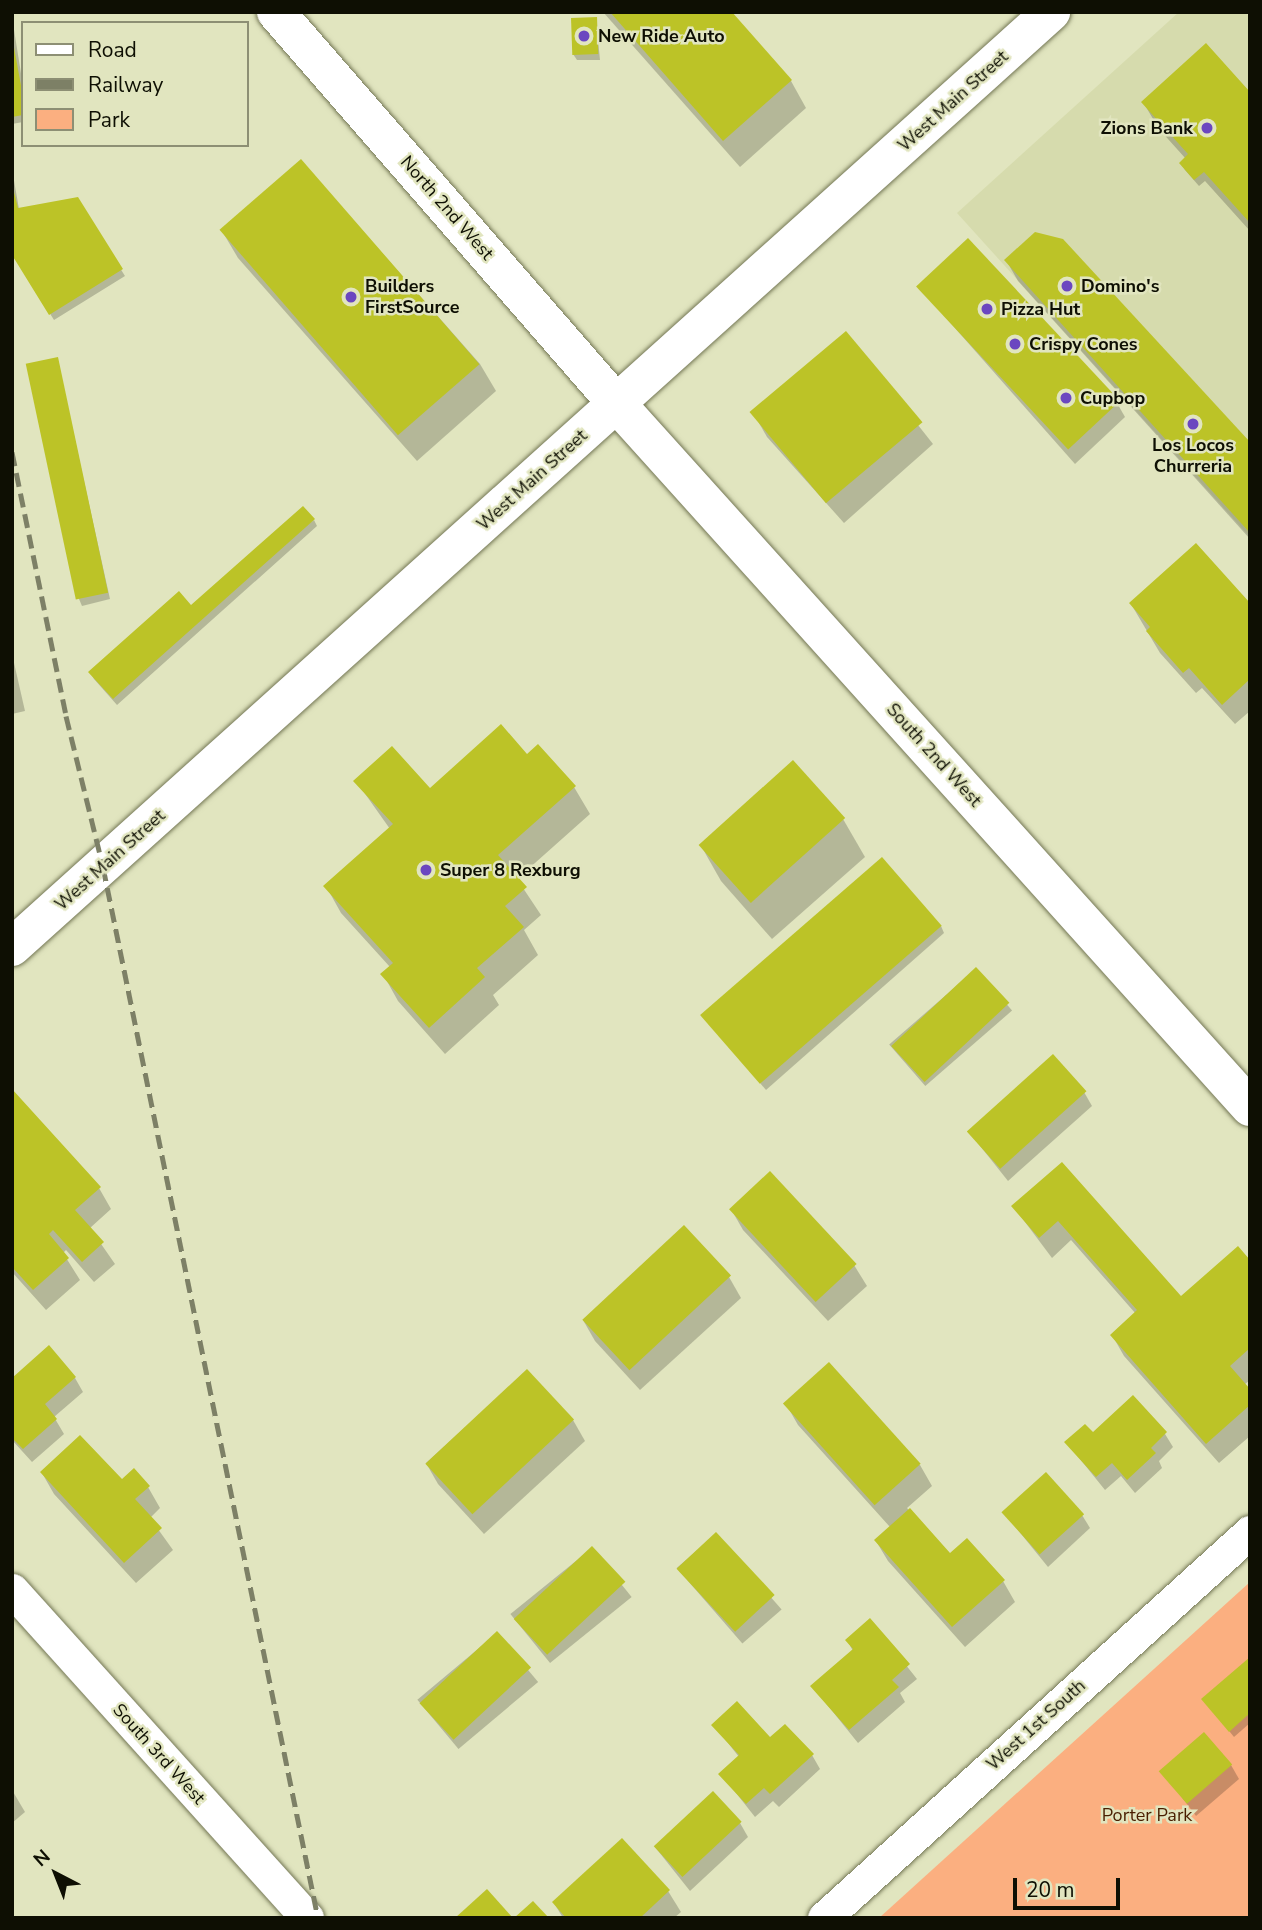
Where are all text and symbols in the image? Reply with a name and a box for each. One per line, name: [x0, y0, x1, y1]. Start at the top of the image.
legend: [21, 21, 248, 147]
place label: New Ride Auto: [598, 25, 725, 47]
marker: New Ride Auto: [576, 28, 592, 44]
text: Road: [88, 36, 137, 64]
street label: West Main Street: [893, 46, 1013, 156]
text: Railway: [88, 71, 163, 99]
text: Park: [88, 106, 130, 134]
place label: Zions Bank: [1101, 117, 1193, 139]
marker: Zions Bank: [1199, 120, 1215, 136]
street label: North 2nd West: [396, 152, 498, 264]
place label: Domino's: [1081, 275, 1159, 297]
place label: Builders FirstSource: [365, 276, 459, 318]
marker: Domino's: [1059, 278, 1075, 294]
marker: Builders FirstSource: [343, 289, 359, 305]
place label: Pizza Hut: [1001, 298, 1080, 320]
marker: Pizza Hut: [979, 301, 995, 317]
place label: Crispy Cones: [1029, 333, 1138, 355]
marker: Crispy Cones: [1007, 336, 1023, 352]
place label: Cupbop: [1080, 387, 1145, 409]
marker: Cupbop: [1058, 390, 1074, 406]
marker: Los Locos Churreria: [1185, 416, 1201, 432]
street label: West Main Street: [472, 425, 592, 535]
place label: Los Locos Churreria: [1152, 435, 1234, 478]
street label: South 2nd West: [882, 699, 986, 811]
street label: West Main Street: [50, 805, 170, 915]
place label: Super 8 Rexburg: [440, 859, 581, 881]
marker: Super 8 Rexburg: [418, 862, 434, 878]
street label: West 1st South: [982, 1675, 1090, 1775]
street label: South 3rd West: [108, 1699, 210, 1809]
park label: Porter Park: [1102, 1804, 1192, 1826]
north arrow: [21, 1839, 91, 1909]
text: N: [28, 1844, 56, 1873]
scale bar: [1017, 1864, 1124, 1908]
text: 20 m: [1026, 1876, 1075, 1904]

